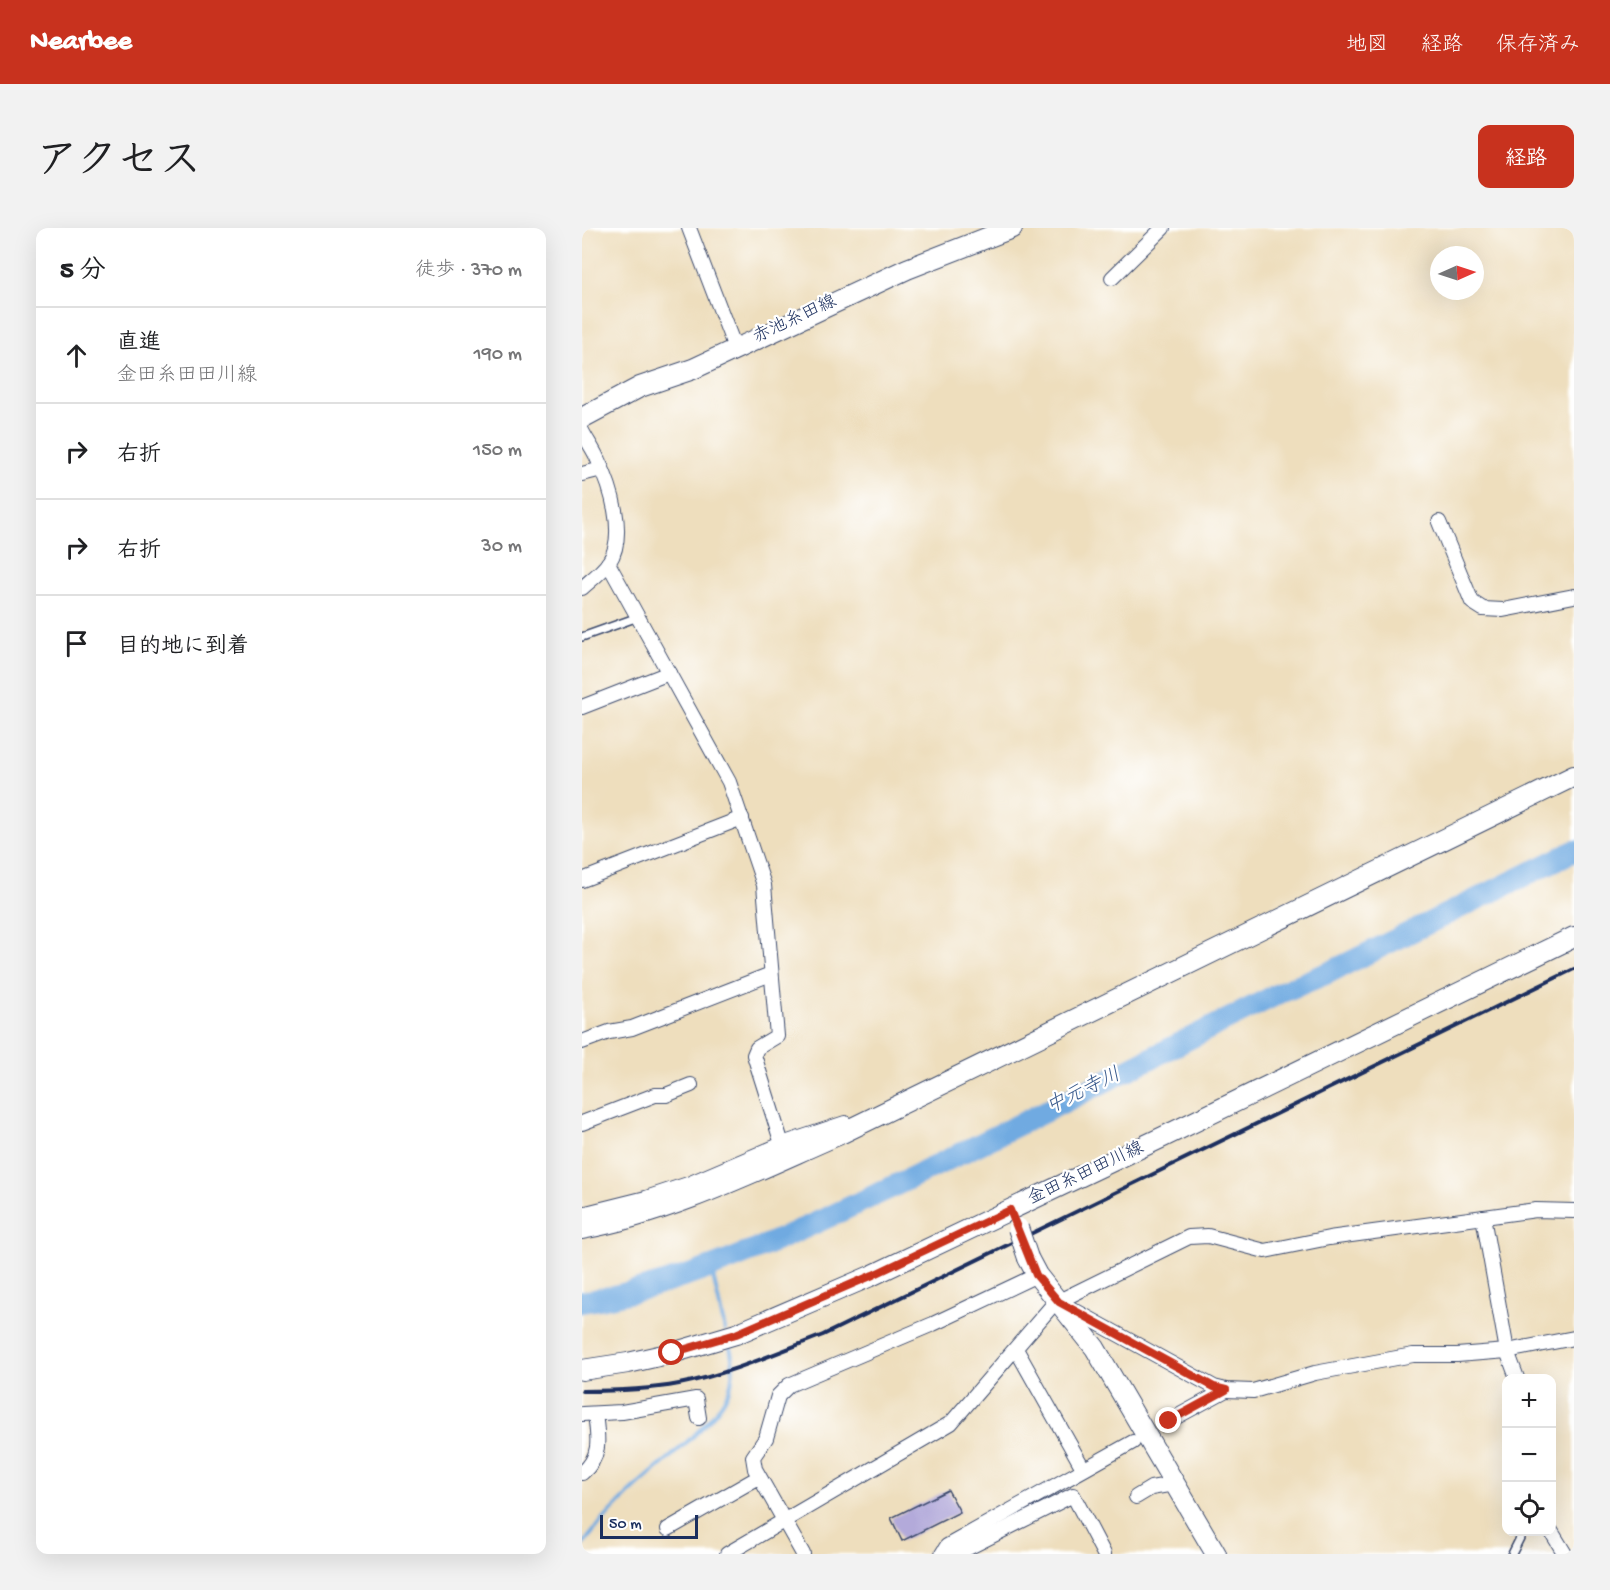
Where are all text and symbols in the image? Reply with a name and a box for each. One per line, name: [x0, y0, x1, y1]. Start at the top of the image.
text: Nearbee: [30, 26, 132, 59]
text: 地図: [1346, 34, 1388, 59]
text: 経路: [1421, 34, 1463, 59]
text: 保存済み: [1496, 34, 1580, 59]
button: 経路: [1478, 125, 1574, 188]
text: アクセス: [36, 140, 201, 189]
north arrow: [1430, 246, 1484, 300]
text: 5 分: [60, 257, 106, 288]
text: 徒歩 · 370 m: [415, 260, 522, 283]
street label: 赤池糸田線: [749, 291, 840, 349]
text: 直進: [117, 331, 161, 357]
icon: ahead: [60, 339, 93, 372]
text: 190 m: [474, 344, 522, 367]
text: 金田糸田田川線: [117, 365, 257, 388]
icon: right: [60, 435, 93, 468]
text: 150 m: [473, 440, 522, 463]
text: 右折: [117, 443, 161, 469]
icon: right: [60, 531, 93, 564]
text: 30 m: [481, 536, 522, 559]
text: 右折: [117, 539, 161, 565]
icon: arrive: [60, 627, 93, 660]
text: 目的地に到着: [117, 635, 249, 661]
water label: 中元寺川: [1042, 1062, 1125, 1120]
street label: 金田糸田田川線: [1024, 1137, 1148, 1210]
route start: [658, 1339, 684, 1365]
map controls: [1502, 1374, 1556, 1536]
button: +: [1502, 1374, 1556, 1428]
route end: [1155, 1407, 1181, 1433]
button: −: [1502, 1428, 1556, 1482]
button: locate: [1502, 1482, 1556, 1536]
scale bar: [600, 1512, 698, 1540]
text: 50 m: [609, 1516, 642, 1535]

